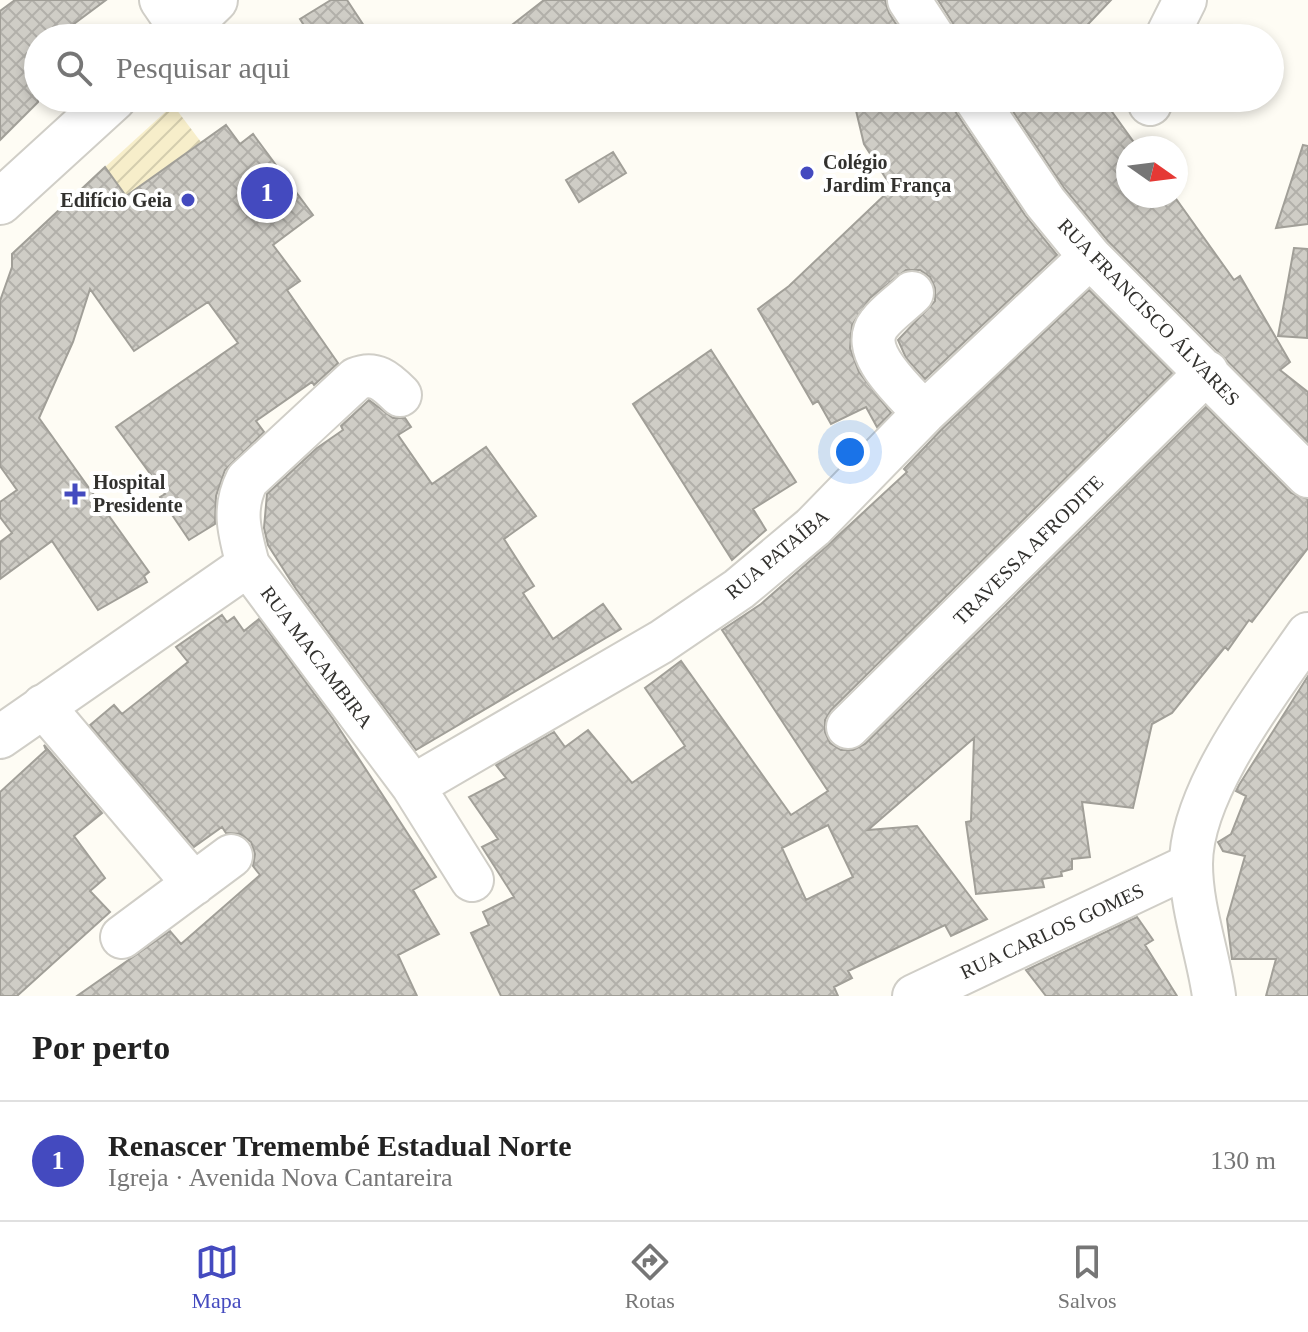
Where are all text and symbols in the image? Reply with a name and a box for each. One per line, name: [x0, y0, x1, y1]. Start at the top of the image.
search box: [24, 24, 1284, 112]
icon: search: [52, 46, 96, 90]
text: Pesquisar aqui: [116, 51, 290, 84]
north arrow: [1116, 136, 1188, 208]
place label: Colégio Jardim França: [823, 151, 951, 197]
pin: 1: [241, 163, 293, 223]
marker: Colégio Jardim França: [798, 164, 816, 182]
place label: Edifício Geia: [60, 189, 172, 211]
marker: Edifício Geia: [179, 191, 197, 209]
street label: RUA FRANCISCO ÁLVARES: [1054, 214, 1244, 410]
your location: [830, 432, 870, 472]
place label: Hospital Presidente: [93, 471, 183, 516]
street label: TRAVESSA AFRODITE: [949, 471, 1107, 629]
marker: Hospital Presidente: [64, 483, 86, 505]
street label: RUA PATAÍBA: [721, 504, 833, 603]
street label: RUA MACAMBIRA: [257, 582, 378, 733]
street label: RUA CARLOS GOMES: [957, 879, 1147, 983]
text: Por perto: [32, 1029, 170, 1066]
text: Renascer Tremembé Estadual Norte: [108, 1129, 572, 1162]
text: 1: [52, 1146, 65, 1175]
text: 130 m: [1210, 1146, 1276, 1175]
text: Igreja · Avenida Nova Cantareira: [108, 1163, 453, 1192]
tab: Mapa: [192, 1240, 242, 1314]
tab: Rotas: [625, 1240, 675, 1314]
tab: Salvos: [1058, 1240, 1116, 1314]

